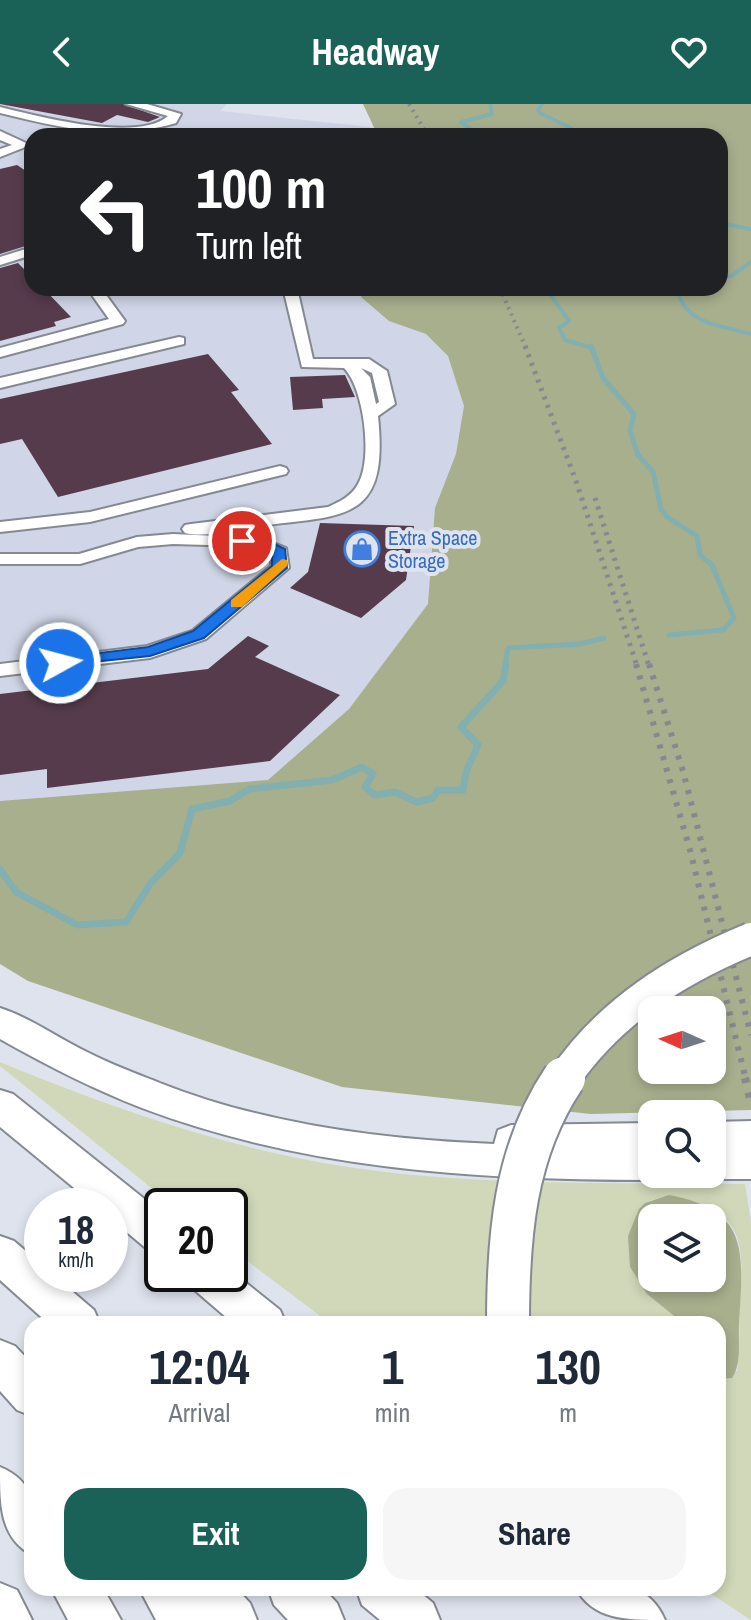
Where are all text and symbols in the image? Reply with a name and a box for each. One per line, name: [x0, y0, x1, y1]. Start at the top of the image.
text: Headway: [312, 28, 439, 76]
icon: back: [40, 30, 84, 74]
icon: heart: [667, 30, 711, 74]
text: 100 m: [196, 150, 326, 225]
icon: left: [64, 160, 168, 264]
text: Turn left: [196, 222, 302, 270]
pin: [208, 507, 276, 575]
icon: arrive: [220, 519, 264, 563]
place label: Extra Space Storage: [388, 524, 477, 574]
shop icon: Extra Space Storage: [343, 530, 381, 568]
position arrow: [18, 621, 102, 705]
north arrow: [638, 996, 726, 1084]
map controls: [638, 996, 726, 1292]
button: search: [638, 1100, 726, 1188]
speed limit sign: 20: [144, 1188, 248, 1292]
text: 18: [58, 1203, 94, 1256]
button: layers: [638, 1204, 726, 1292]
text: km/h: [58, 1246, 94, 1273]
text: 12:04: [149, 1334, 250, 1399]
text: 1: [382, 1334, 403, 1399]
text: 130: [535, 1334, 601, 1399]
text: Arrival: [169, 1395, 230, 1430]
text: min: [375, 1395, 410, 1430]
text: m: [559, 1395, 577, 1430]
button: Exit: [64, 1488, 367, 1580]
button: Share: [383, 1488, 686, 1580]

